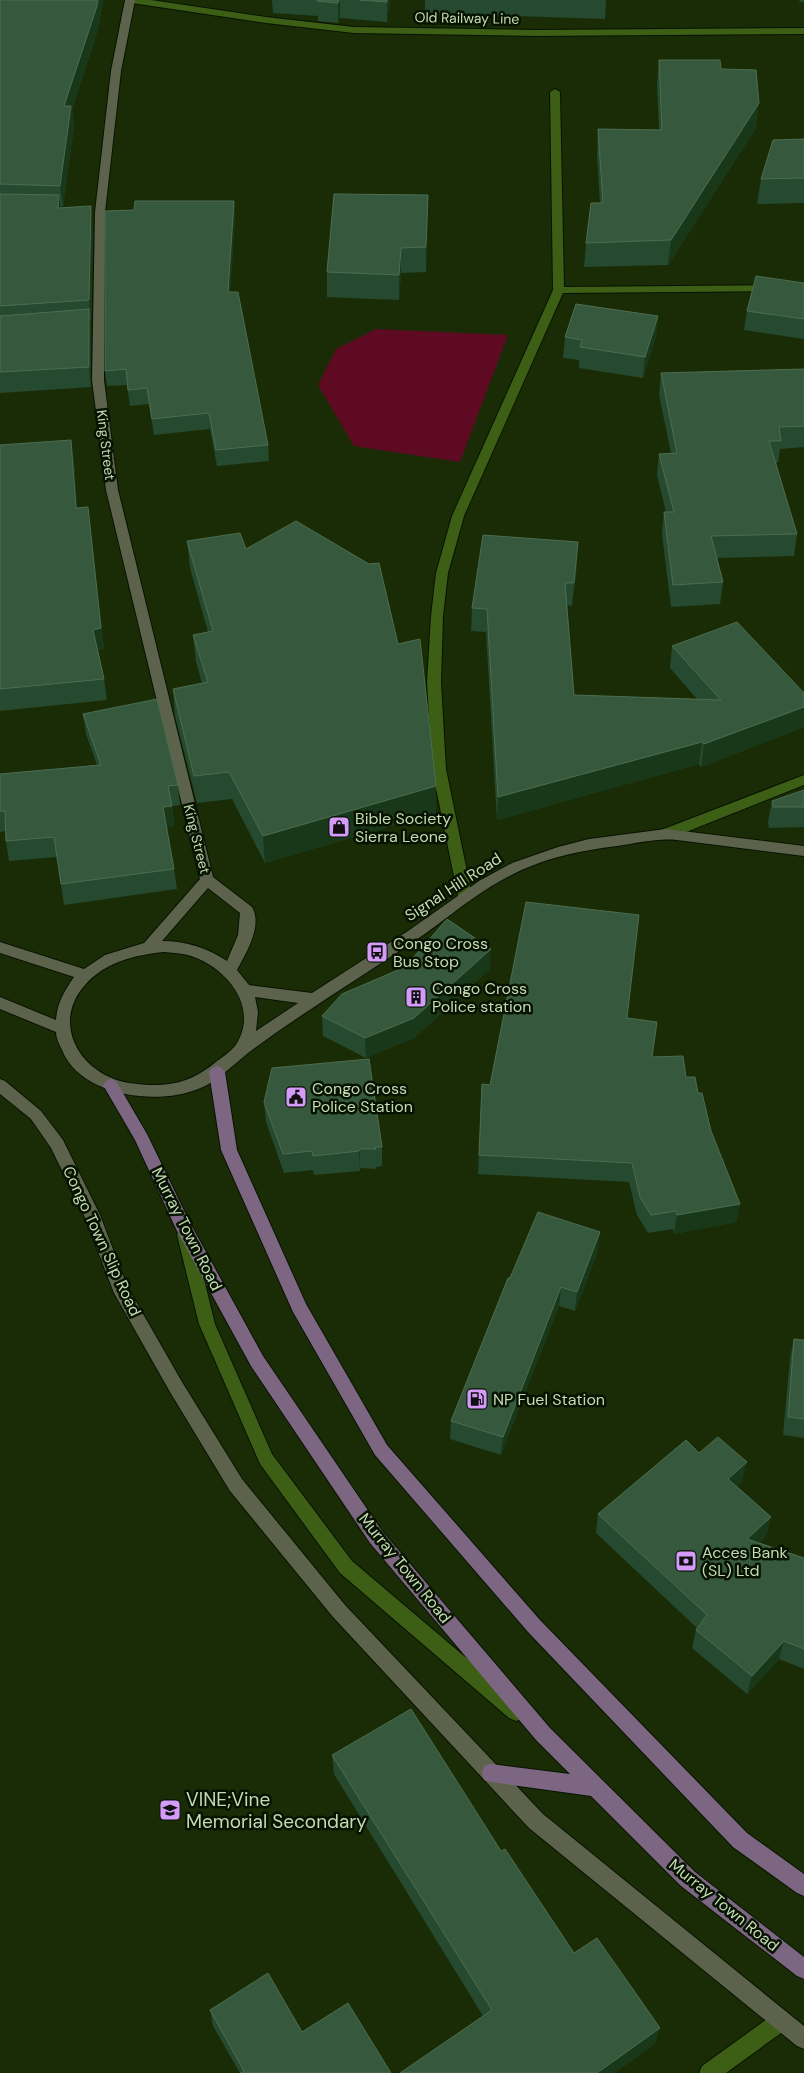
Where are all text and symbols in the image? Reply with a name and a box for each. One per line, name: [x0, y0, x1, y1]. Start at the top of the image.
street label: Old Railway Line: [414, 8, 520, 28]
street label: King Street: [93, 409, 119, 481]
street label: King Street: [180, 802, 214, 876]
place label: Bible Society Sierra Leone: [355, 808, 451, 847]
shop icon: Bible Society Sierra Leone: [327, 815, 351, 839]
street label: Signal Hill Road: [401, 848, 505, 926]
place label: Congo Cross Bus Stop: [393, 933, 488, 972]
bus stop icon: Congo Cross Bus Stop: [365, 940, 389, 964]
place label: Congo Cross Police station: [432, 978, 531, 1017]
building icon: Congo Cross Police station: [404, 985, 428, 1009]
place label: Congo Cross Police Station: [312, 1078, 413, 1117]
public building icon: Congo Cross Police Station: [284, 1085, 308, 1109]
street label: Congo Town Slip Road: [58, 1163, 146, 1319]
street label: Murray Town Road: [147, 1164, 227, 1294]
fuel station icon: NP Fuel Station: [465, 1387, 489, 1411]
place label: NP Fuel Station: [493, 1389, 605, 1410]
street label: Murray Town Road: [354, 1509, 456, 1627]
place label: Acces Bank (SL) Ltd: [702, 1542, 787, 1581]
bank icon: Acces Bank (SL) Ltd: [674, 1549, 698, 1573]
place label: VINE;Vine Memorial Secondary: [186, 1787, 367, 1834]
school or university icon: VINE;Vine Memorial Secondary: [158, 1798, 182, 1822]
street label: Murray Town Road: [665, 1854, 783, 1956]

